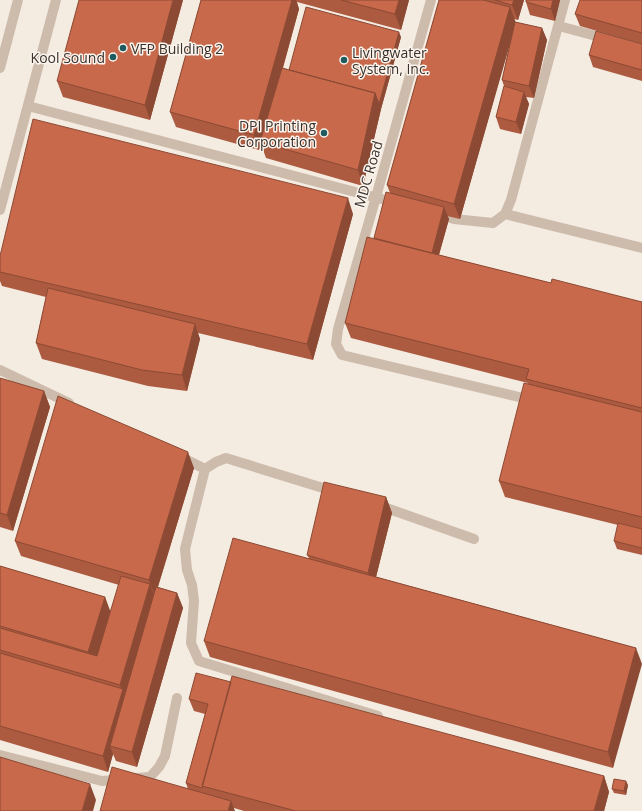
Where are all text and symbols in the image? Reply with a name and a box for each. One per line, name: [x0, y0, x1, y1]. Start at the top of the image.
place label: VFP Building 2: [131, 39, 223, 58]
marker: VFP Building 2: [118, 43, 128, 53]
place label: Livingwater System, Inc.: [352, 43, 429, 78]
place label: Kool Sound: [31, 48, 105, 67]
marker: Kool Sound: [108, 52, 118, 62]
marker: Livingwater System, Inc.: [339, 55, 349, 65]
place label: DPI Printing Corporation: [237, 116, 316, 151]
marker: DPI Printing Corporation: [319, 128, 329, 138]
street label: MDC Road: [349, 138, 387, 210]

